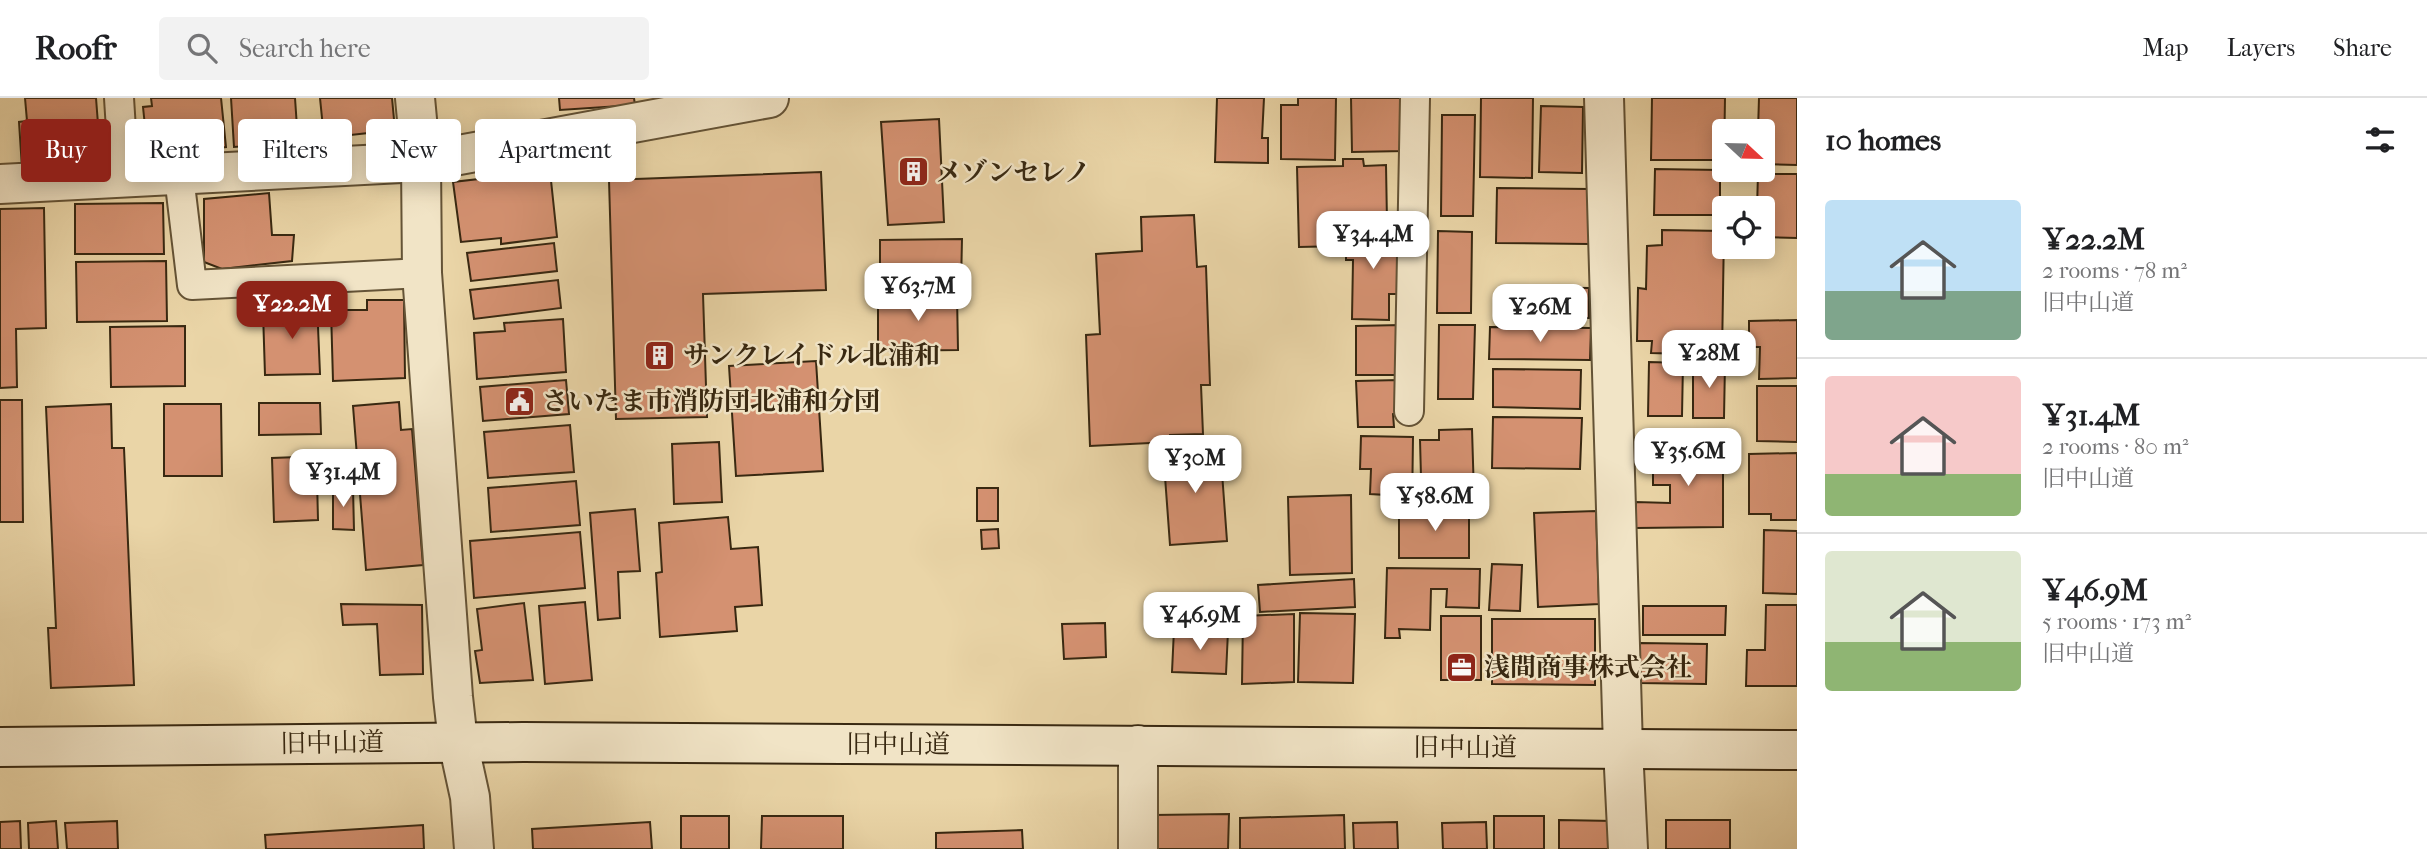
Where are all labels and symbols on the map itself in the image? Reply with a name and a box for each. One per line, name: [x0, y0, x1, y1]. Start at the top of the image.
north arrow: [1712, 119, 1774, 182]
building icon: メゾンセレノ: [896, 155, 930, 189]
place label: メゾンセレノ: [936, 157, 1090, 188]
pin: ¥34.4M: [1316, 212, 1430, 271]
pin: ¥63.7M: [861, 264, 975, 323]
pin: ¥22.2M: [235, 282, 349, 341]
pin: ¥26M: [1499, 285, 1581, 344]
pin: ¥28M: [1668, 330, 1750, 390]
building icon: サンクレイドル北浦和: [643, 338, 677, 372]
place label: サンクレイドル北浦和: [683, 340, 940, 371]
public building icon: さいたま市消防団北浦和分団: [502, 384, 536, 418]
place label: さいたま市消防団北浦和分団: [542, 386, 880, 417]
pin: ¥35.6M: [1631, 428, 1745, 488]
pin: ¥30M: [1154, 436, 1236, 495]
pin: ¥31.4M: [286, 450, 400, 509]
pin: ¥58.6M: [1378, 474, 1492, 533]
pin: ¥46.9M: [1143, 592, 1257, 652]
office icon: 浅間商事株式会社: [1444, 650, 1478, 684]
place label: 浅間商事株式会社: [1484, 652, 1692, 683]
street label: 旧中山道: [280, 727, 384, 759]
street label: 旧中山道: [846, 729, 950, 760]
street label: 旧中山道: [1413, 732, 1517, 763]

